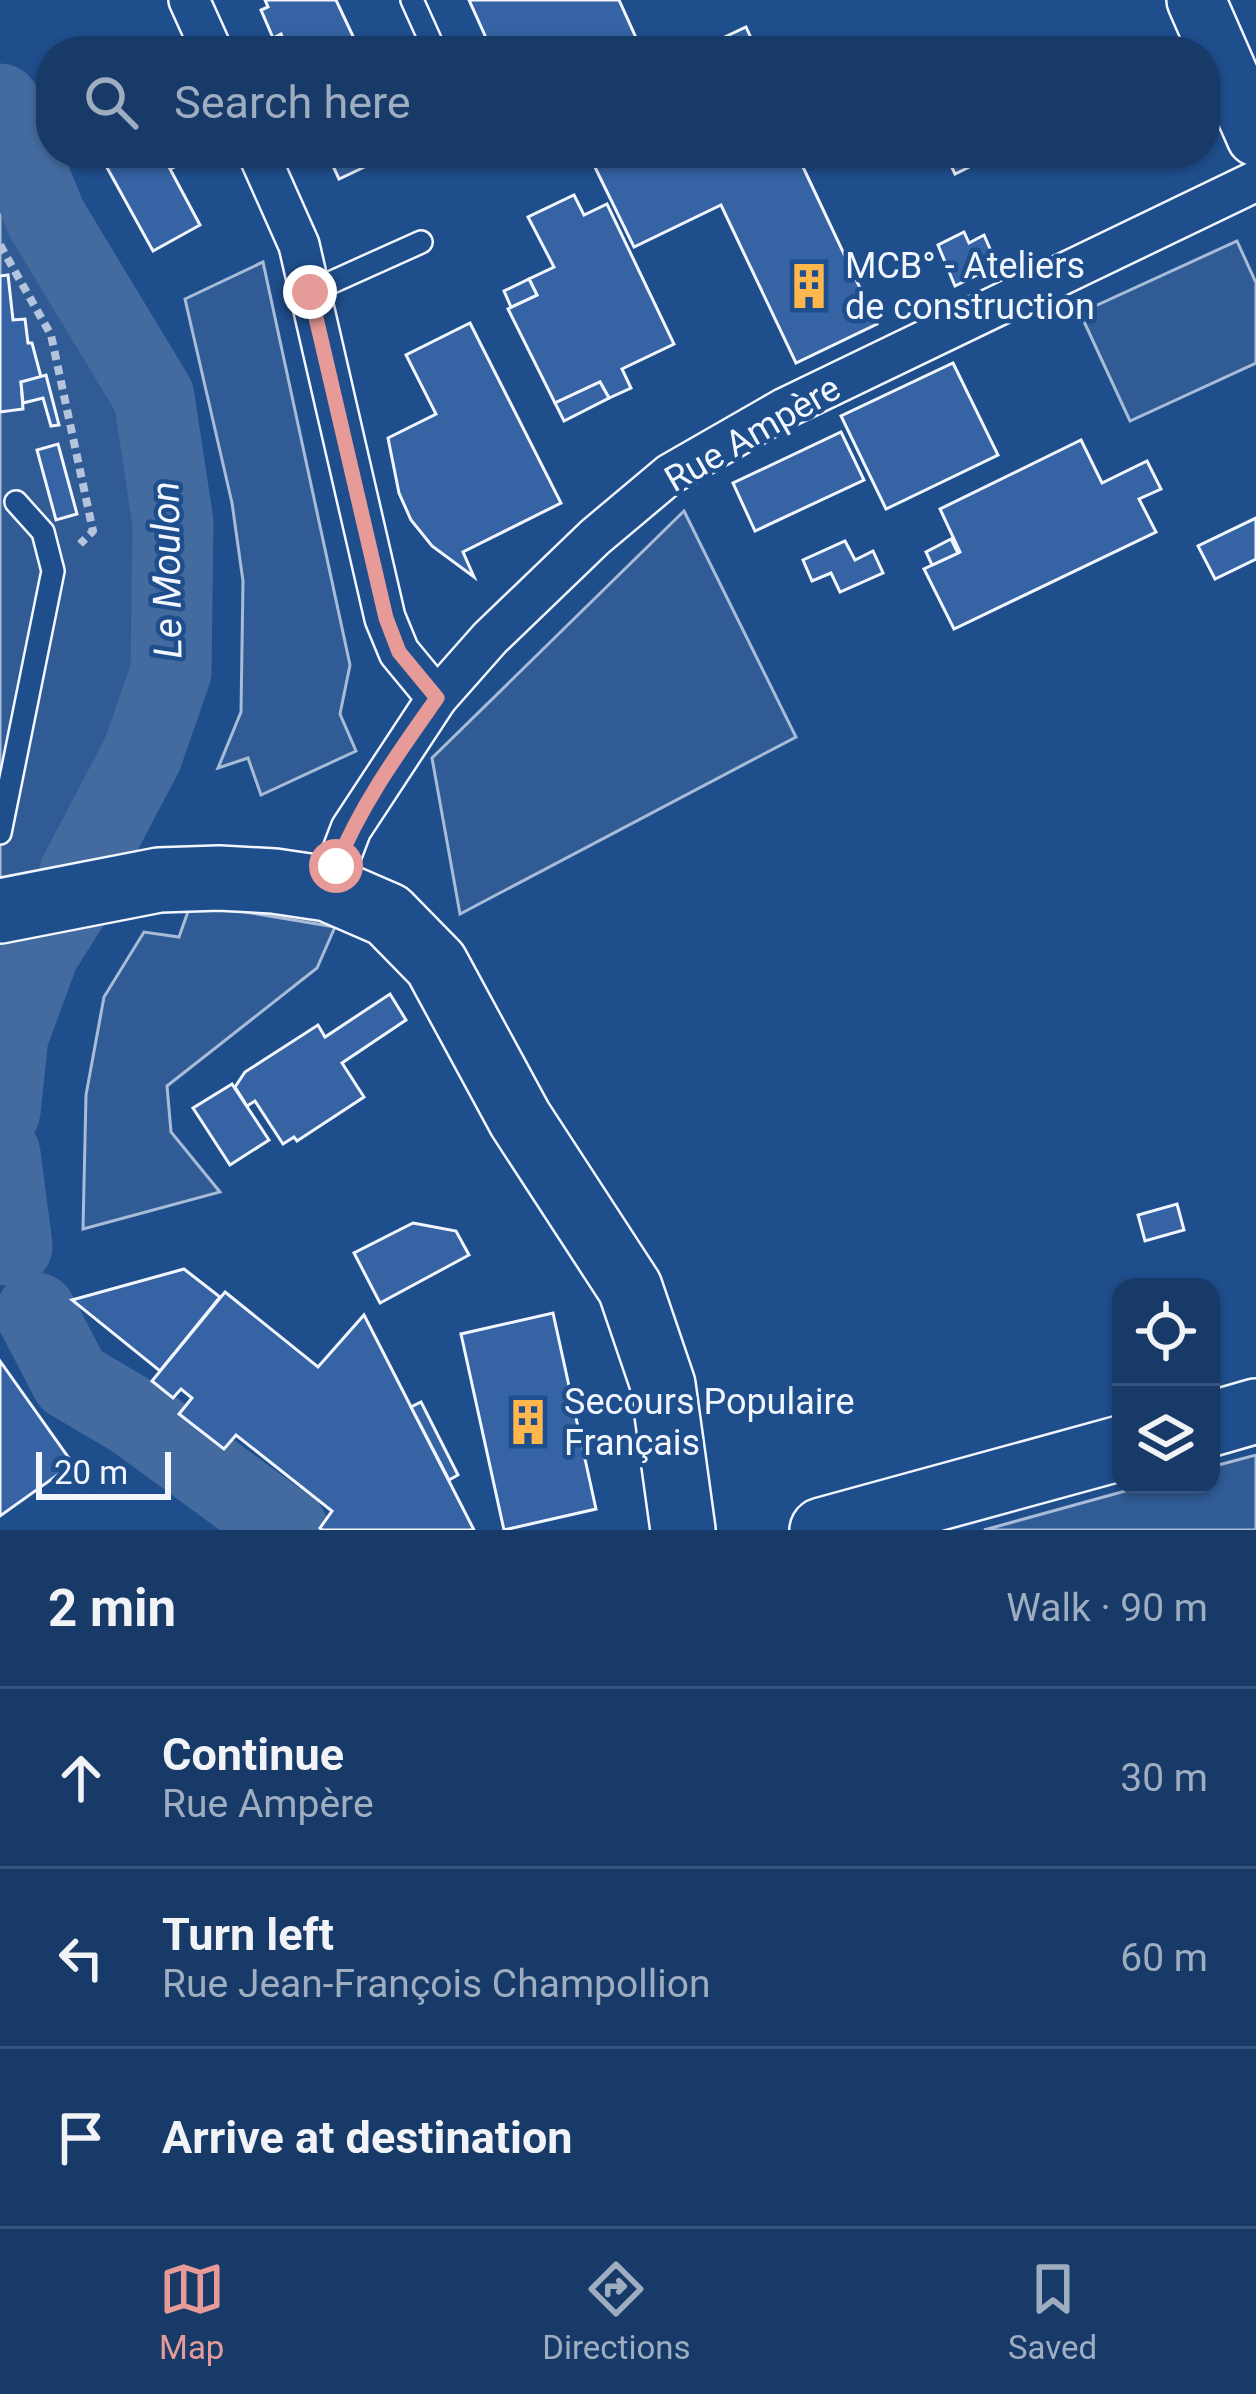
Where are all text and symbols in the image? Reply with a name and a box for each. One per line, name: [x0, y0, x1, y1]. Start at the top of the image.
search box: [36, 36, 1220, 168]
icon: search: [78, 69, 144, 135]
text: Search here: [174, 76, 411, 129]
place label: MCB° - Ateliers de construction: [845, 245, 1095, 328]
building icon: MCB° - Ateliers de construction: [784, 261, 834, 311]
route end: [283, 265, 337, 319]
street label: Rue Ampère: [657, 367, 848, 501]
water label: Le Moulon: [142, 481, 192, 659]
route start: [309, 839, 363, 893]
map controls: [1112, 1278, 1220, 1494]
button: locate: [1112, 1278, 1220, 1386]
place label: Secours Populaire Français: [564, 1381, 855, 1464]
button: layers: [1112, 1386, 1220, 1494]
building icon: Secours Populaire Français: [503, 1397, 553, 1447]
scale bar: [36, 1446, 171, 1499]
text: 20 m: [54, 1453, 128, 1492]
text: 2 min: [48, 1579, 176, 1638]
text: Walk · 90 m: [1006, 1585, 1208, 1631]
text: Continue: [162, 1728, 344, 1781]
icon: ahead: [48, 1745, 114, 1811]
text: 30 m: [1120, 1755, 1208, 1801]
text: Rue Ampère: [162, 1781, 374, 1827]
text: Turn left: [162, 1908, 334, 1961]
icon: left: [48, 1925, 114, 1991]
text: 60 m: [1120, 1935, 1208, 1981]
text: Rue Jean-François Champollion: [162, 1961, 710, 2007]
icon: arrive: [48, 2105, 114, 2171]
text: Arrive at destination: [162, 2111, 573, 2164]
tab: Map: [159, 2256, 225, 2367]
tab: Directions: [542, 2256, 691, 2367]
tab: Saved: [1008, 2256, 1097, 2367]

